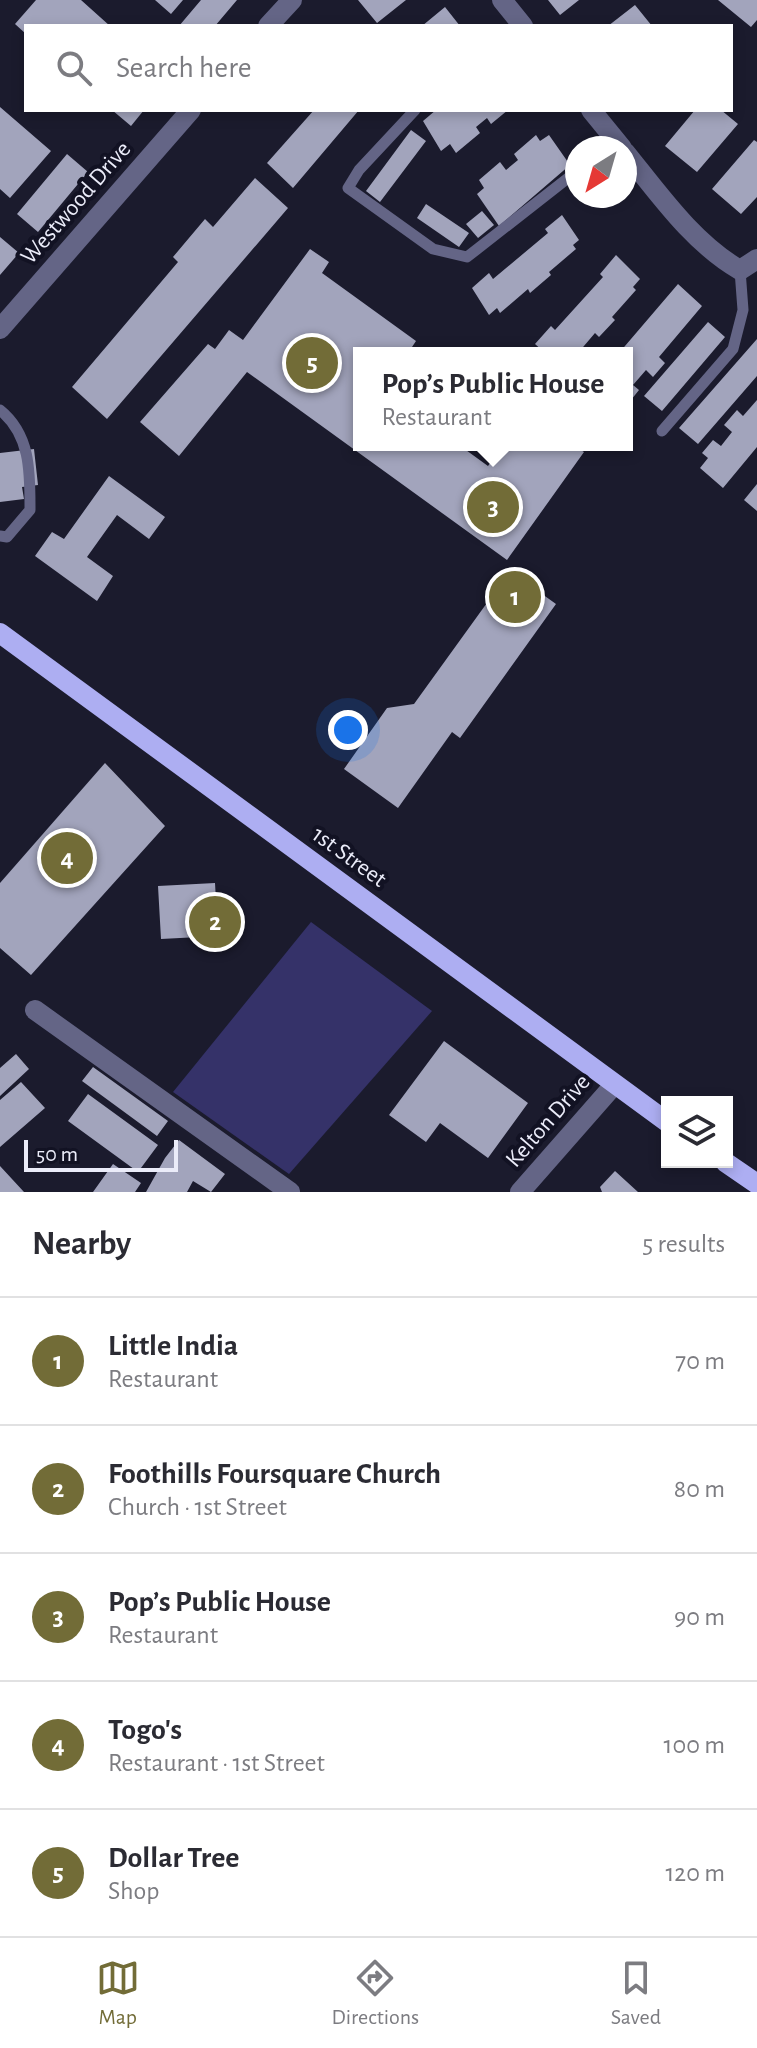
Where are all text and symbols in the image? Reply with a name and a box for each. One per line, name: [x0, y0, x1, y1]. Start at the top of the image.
search box: [24, 24, 733, 112]
icon: search: [52, 46, 96, 90]
text: Search here: [116, 53, 252, 83]
north arrow: [565, 136, 637, 208]
street label: Westwood Drive: [17, 137, 135, 269]
pin: 5: [286, 333, 338, 393]
popup: [353, 347, 633, 451]
text: Pop’s Public House: [382, 369, 605, 399]
text: Restaurant: [382, 404, 492, 430]
pin: 3: [467, 477, 519, 537]
pin: 1: [489, 567, 541, 627]
your location: [328, 710, 368, 750]
street label: 1st Street: [307, 822, 391, 892]
pin: 4: [41, 828, 93, 888]
pin: 2: [189, 892, 241, 952]
street label: Kelton Drive: [501, 1070, 595, 1172]
map controls: [661, 1096, 733, 1168]
button: layers: [661, 1096, 733, 1168]
scale bar: [24, 1136, 178, 1172]
text: 50 m: [36, 1143, 78, 1165]
text: Nearby: [32, 1227, 131, 1261]
text: 5 results: [642, 1231, 725, 1257]
text: Little India: [108, 1331, 238, 1361]
text: 1: [53, 1348, 63, 1374]
text: 70 m: [675, 1348, 725, 1374]
text: Restaurant: [108, 1366, 218, 1392]
text: Foothills Foursquare Church: [108, 1459, 441, 1489]
text: 2: [52, 1476, 64, 1502]
text: 80 m: [674, 1476, 725, 1502]
text: Church · 1st Street: [108, 1494, 287, 1520]
text: Pop’s Public House: [108, 1587, 331, 1617]
text: 3: [52, 1604, 64, 1630]
text: 90 m: [674, 1604, 725, 1630]
text: Restaurant: [108, 1622, 218, 1648]
text: Togo's: [108, 1715, 182, 1745]
text: 4: [51, 1732, 65, 1758]
text: 100 m: [664, 1732, 725, 1758]
text: Restaurant · 1st Street: [108, 1750, 325, 1776]
text: Dollar Tree: [108, 1843, 240, 1873]
text: 5: [52, 1860, 64, 1886]
text: 120 m: [665, 1860, 725, 1886]
text: Shop: [108, 1878, 160, 1904]
tab: Map: [96, 1956, 140, 2030]
tab: Directions: [331, 1956, 419, 2030]
tab: Saved: [611, 1956, 661, 2030]

